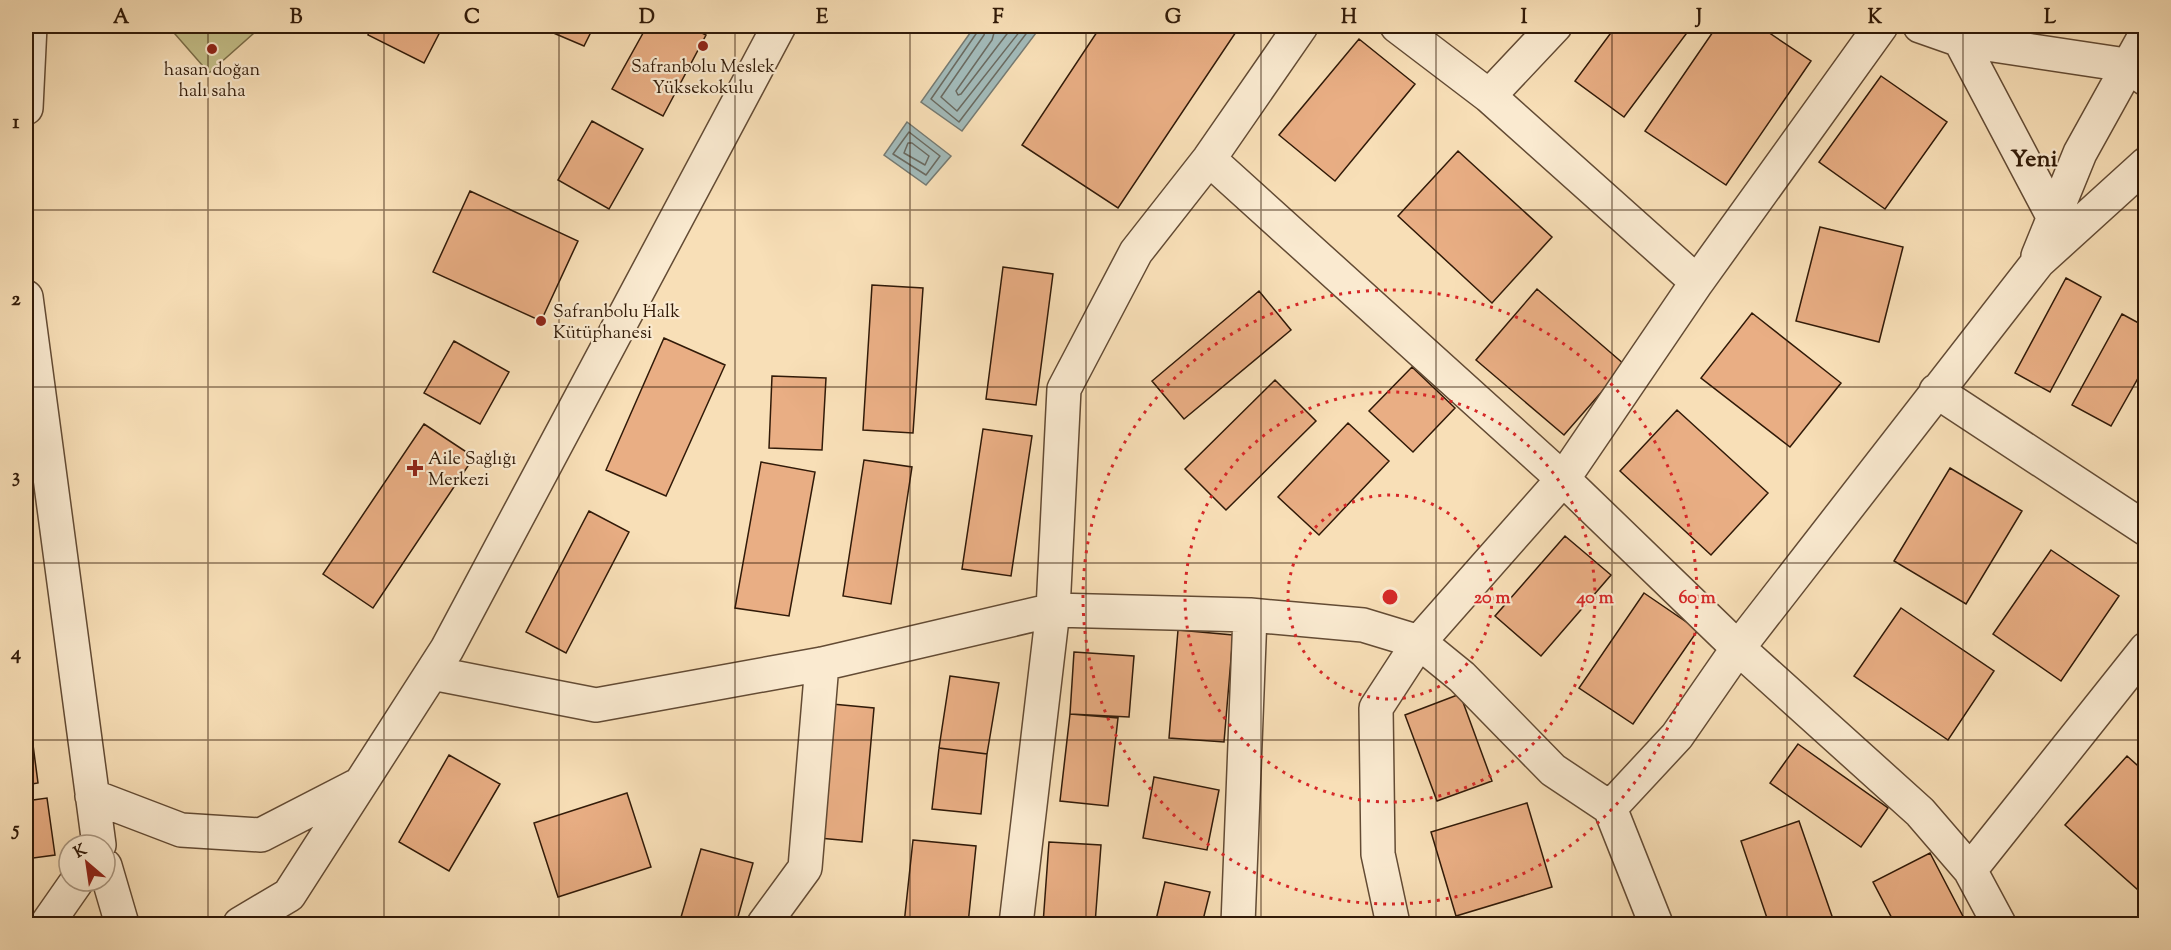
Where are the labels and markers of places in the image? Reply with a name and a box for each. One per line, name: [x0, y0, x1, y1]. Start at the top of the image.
marker: Safranbolu Meslek Yüksekokulu: [696, 39, 710, 53]
marker: hasan doğan halı saha: [205, 42, 219, 56]
place label: Safranbolu Meslek Yüksekokulu: [631, 55, 775, 102]
place label: hasan doğan halı saha: [164, 58, 260, 105]
place label: Safranbolu Halk Kütüphanesi: [553, 300, 680, 347]
marker: Safranbolu Halk Kütüphanesi: [534, 314, 548, 328]
place label: Aile Sağlığı Merkezi: [428, 447, 516, 494]
marker: Aile Sağlığı Merkezi: [406, 459, 424, 477]
centre of rings: [1380, 587, 1400, 607]

